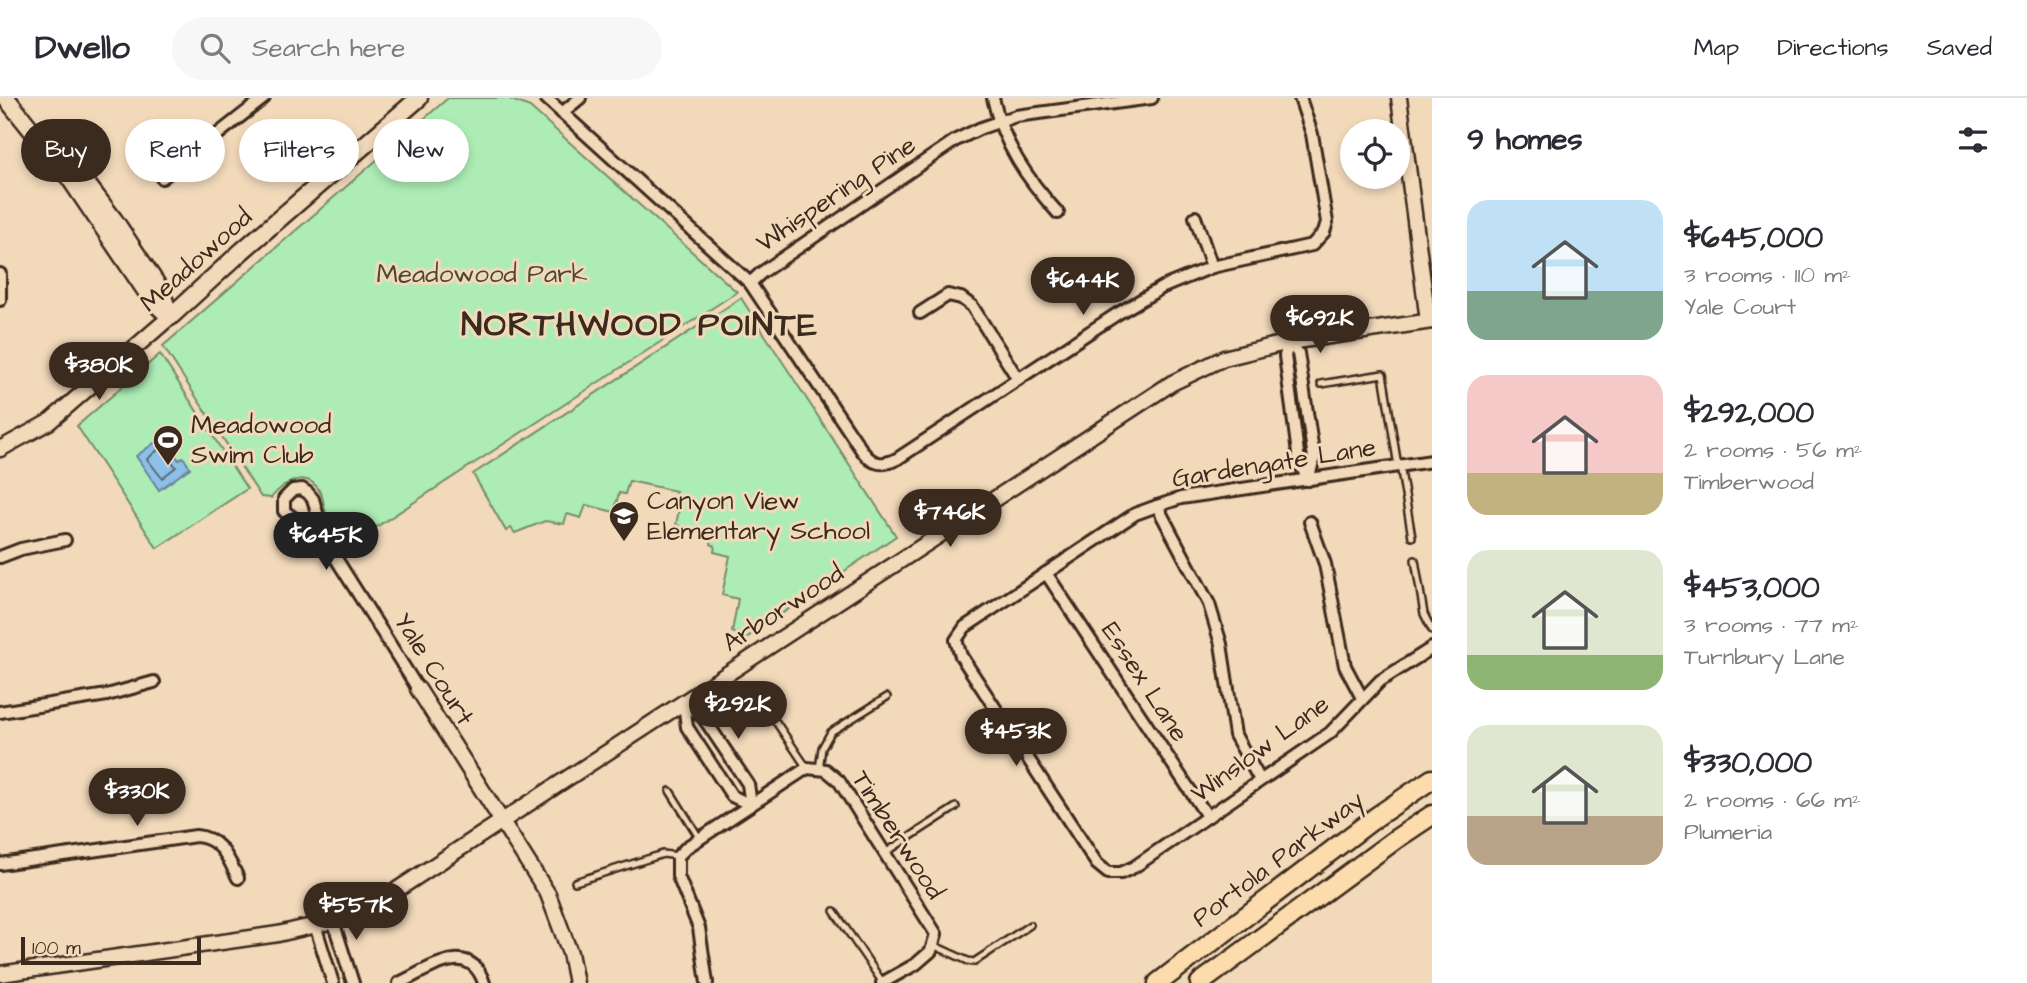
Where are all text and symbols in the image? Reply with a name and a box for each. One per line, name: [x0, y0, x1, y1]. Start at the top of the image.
search box: [172, 17, 662, 80]
text: Dwello: [35, 25, 130, 71]
icon: search: [196, 29, 234, 67]
text: Search here: [252, 30, 405, 66]
text: Map: [1694, 31, 1739, 65]
text: Directions: [1777, 31, 1889, 65]
text: Saved: [1927, 31, 1992, 65]
chip: Buy: [21, 119, 111, 182]
chip: Rent: [125, 119, 225, 182]
chip: Filters: [239, 119, 359, 182]
chip: New: [373, 119, 469, 182]
map controls: [1340, 119, 1410, 189]
button: locate: [1340, 119, 1410, 189]
text: 9 homes: [1467, 119, 1582, 161]
icon: filters: [1954, 121, 1992, 159]
street label: Whispering Pine: [749, 127, 924, 262]
street label: Meadowood: [132, 200, 260, 320]
text: $645,000: [1684, 217, 1823, 259]
icon: home: [1523, 228, 1607, 312]
park label: Meadowood Park: [377, 256, 587, 292]
pin: $644K: [1034, 258, 1132, 317]
text: 3 rooms · 110 m²: [1684, 259, 1851, 291]
text: $644K: [1047, 264, 1119, 296]
text: Yale Court: [1684, 291, 1796, 323]
pin: $692K: [1271, 296, 1369, 355]
district label: NORTHWOOD POINTE: [461, 302, 819, 348]
text: $692K: [1286, 302, 1354, 334]
pin: $380K: [50, 342, 148, 402]
text: $380K: [65, 349, 133, 381]
text: $292,000: [1684, 392, 1814, 434]
icon: home: [1523, 403, 1607, 487]
place label: Meadowood Swim Club: [191, 407, 331, 473]
sports icon: Meadowood Swim Club: [151, 423, 185, 467]
street label: Gardengate Lane: [1169, 429, 1379, 499]
text: 2 rooms · 56 m²: [1684, 434, 1862, 466]
text: Timberwood: [1684, 466, 1814, 498]
place label: Canyon View Elementary School: [647, 483, 870, 551]
pin: $746K: [901, 490, 999, 549]
text: $746K: [915, 496, 985, 528]
school or university icon: Canyon View Elementary School: [607, 499, 641, 543]
pin: $645K: [277, 512, 375, 572]
text: $645K: [289, 519, 363, 551]
street label: Arborwood: [715, 555, 851, 661]
text: $453,000: [1684, 567, 1820, 609]
icon: home: [1523, 578, 1607, 662]
street label: Yale Court: [385, 606, 483, 733]
text: 3 rooms · 77 m²: [1684, 609, 1859, 641]
street label: Essex Lane: [1093, 615, 1197, 749]
text: Turnbury Lane: [1684, 641, 1845, 673]
pin: $292K: [689, 682, 787, 741]
street label: Winslow Lane: [1184, 687, 1336, 811]
text: $292K: [705, 688, 771, 720]
pin: $453K: [967, 708, 1065, 768]
text: $453K: [981, 715, 1051, 747]
text: $330,000: [1684, 742, 1812, 784]
icon: home: [1523, 753, 1607, 837]
street label: Timberwood: [843, 764, 953, 906]
pin: $330K: [88, 768, 186, 828]
text: $330K: [105, 775, 169, 807]
street label: Portola Parkway: [1184, 782, 1373, 937]
text: 2 rooms · 66 m²: [1684, 784, 1861, 816]
text: Plumeria: [1684, 816, 1772, 848]
pin: $557K: [307, 882, 405, 942]
text: $557K: [319, 889, 393, 921]
scale bar: [21, 934, 201, 966]
text: 100 m: [32, 935, 81, 962]

